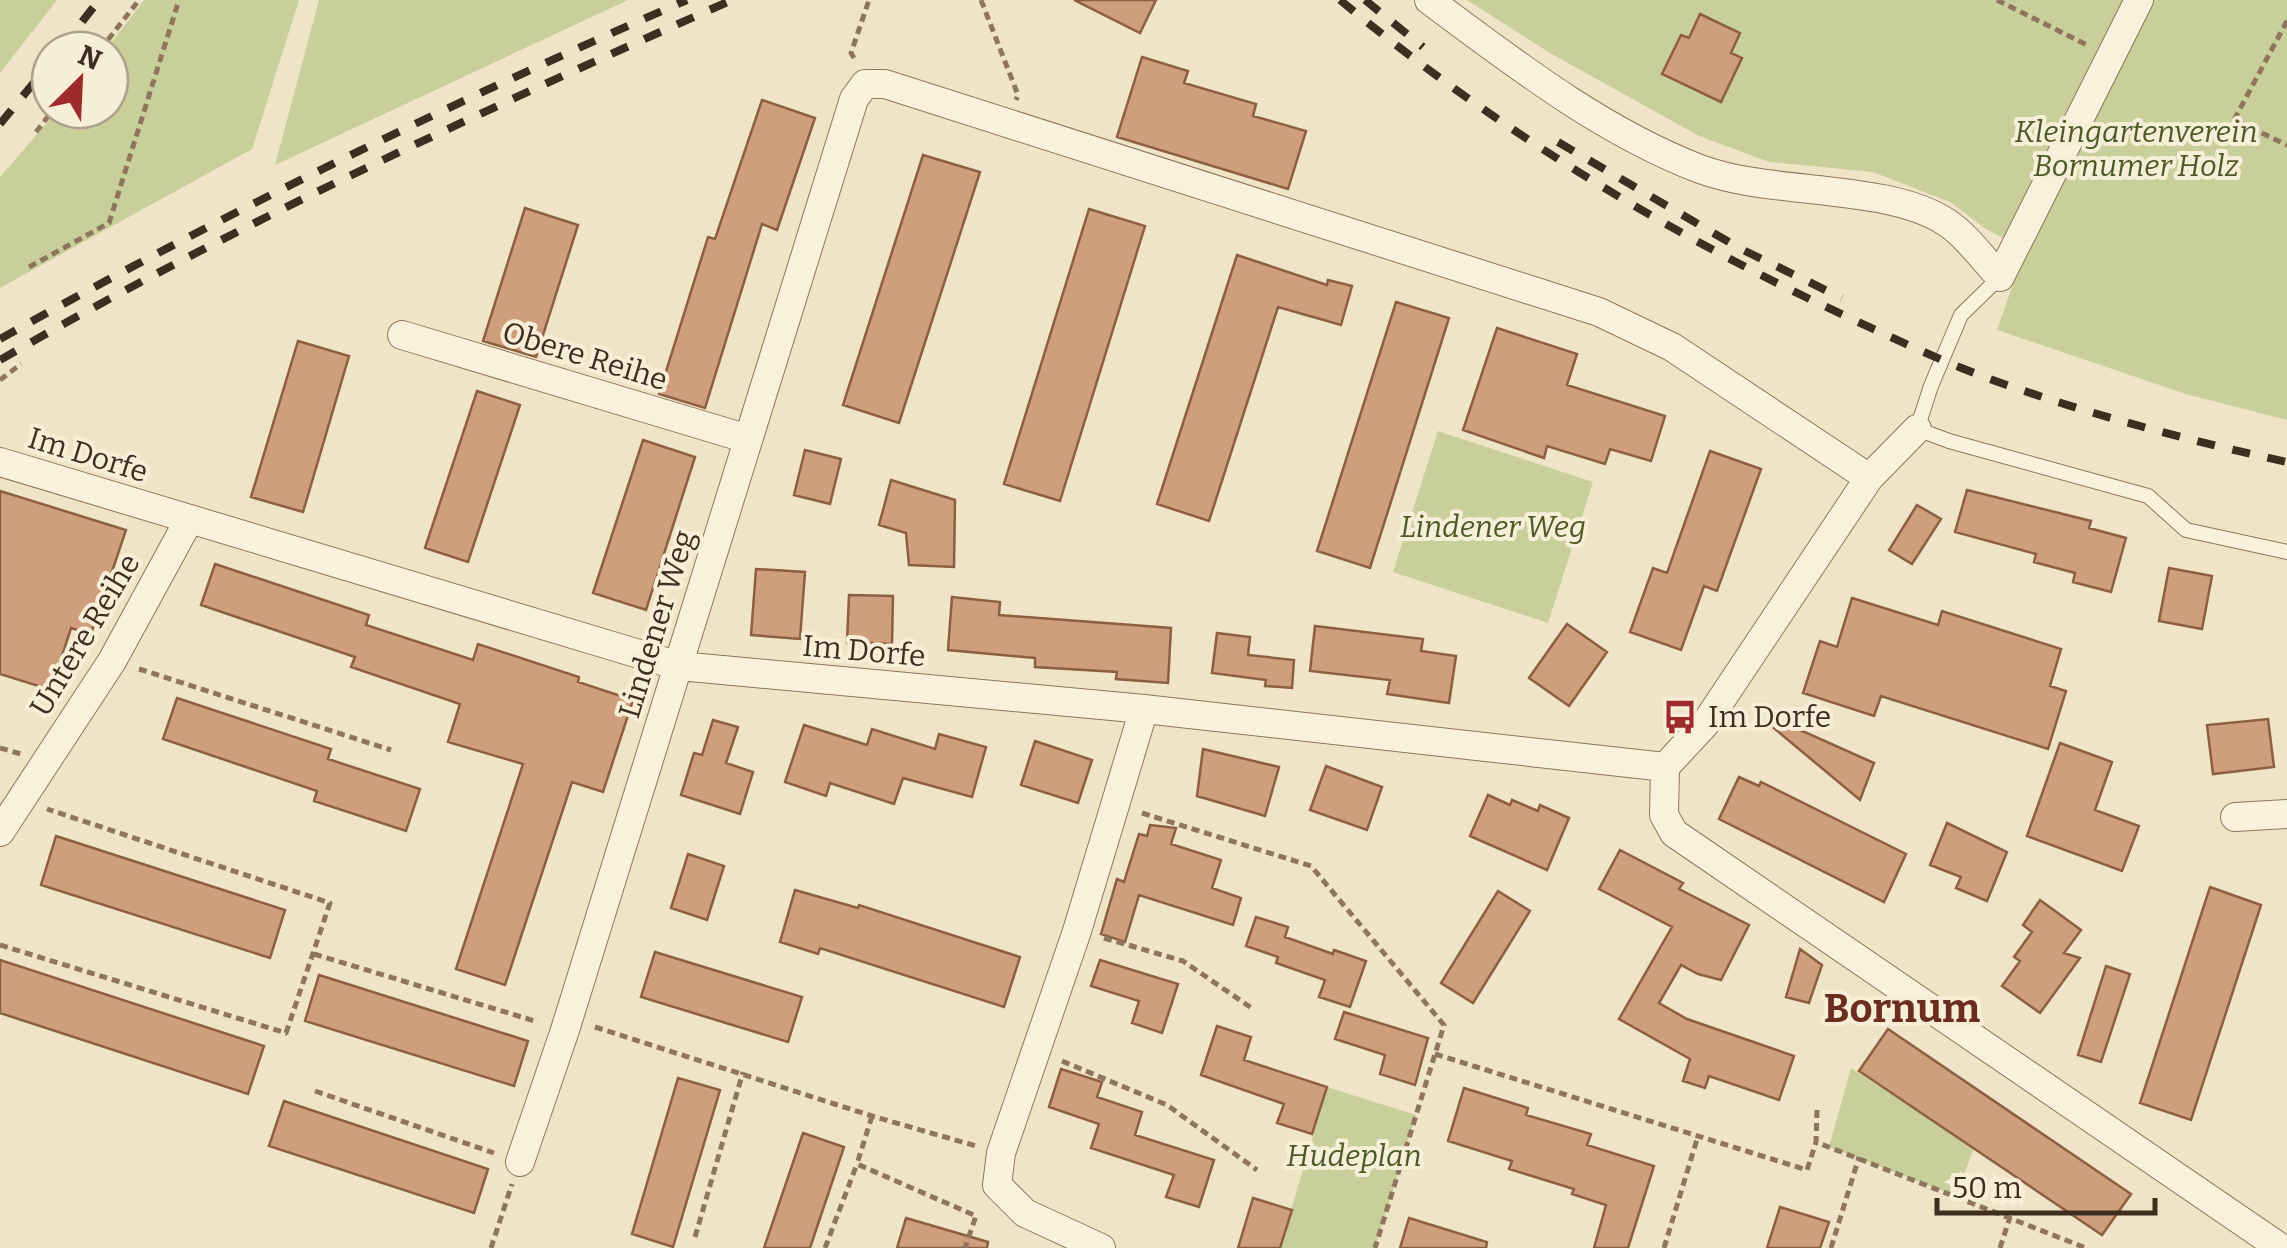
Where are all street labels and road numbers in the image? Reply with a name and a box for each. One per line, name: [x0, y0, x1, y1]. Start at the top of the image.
street label: Obere Reihe: [498, 314, 672, 398]
street label: Im Dorfe: [24, 420, 152, 490]
street label: Lindener Weg: [611, 526, 703, 722]
street label: Untere Reihe: [22, 547, 148, 723]
street label: Im Dorfe: [801, 628, 927, 674]

